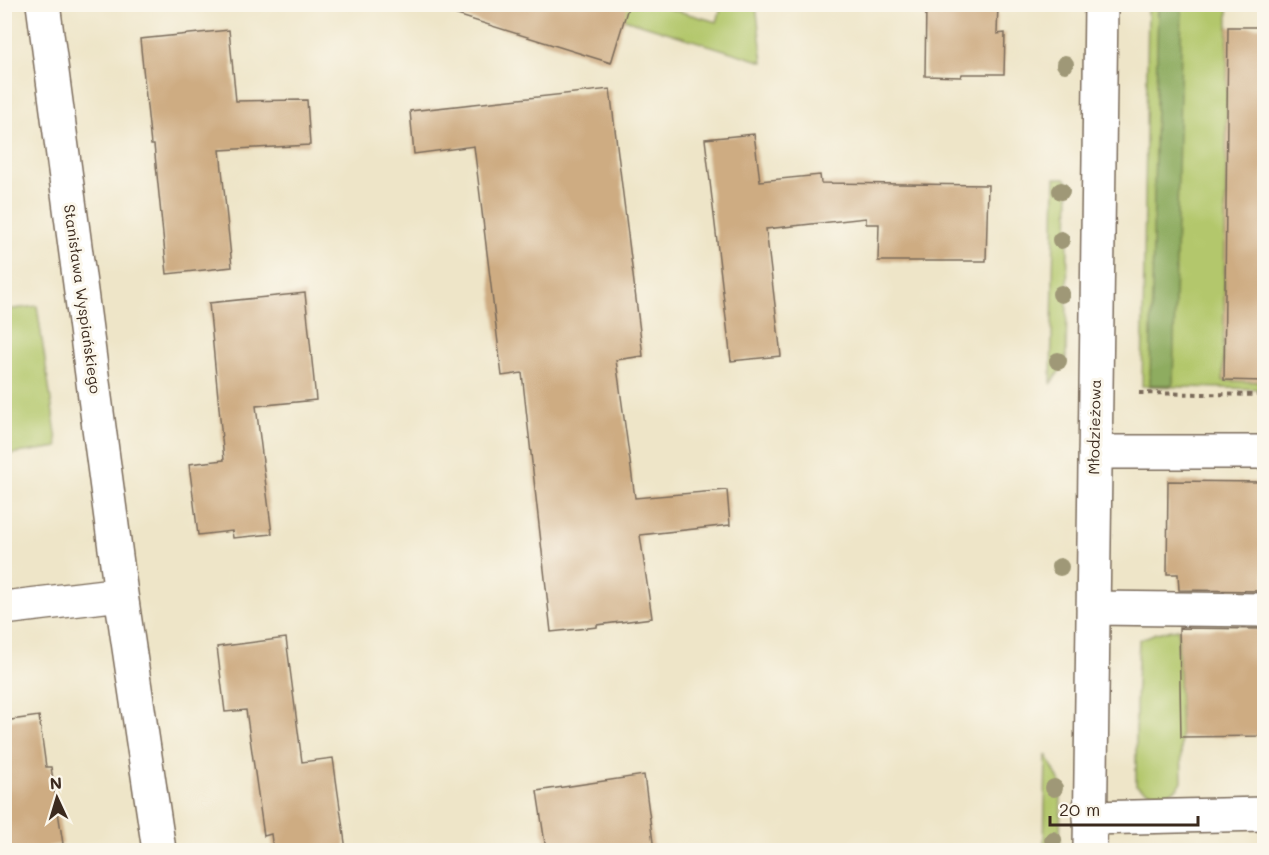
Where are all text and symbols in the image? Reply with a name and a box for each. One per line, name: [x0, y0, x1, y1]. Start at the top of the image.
street label: Stanisława Wyspiańskiego: [60, 203, 106, 395]
street label: Młodzieżowa: [1083, 379, 1105, 475]
north arrow: [27, 768, 87, 828]
text: N: [49, 772, 63, 793]
scale bar: [1050, 789, 1198, 827]
text: 20 m: [1059, 797, 1100, 821]

